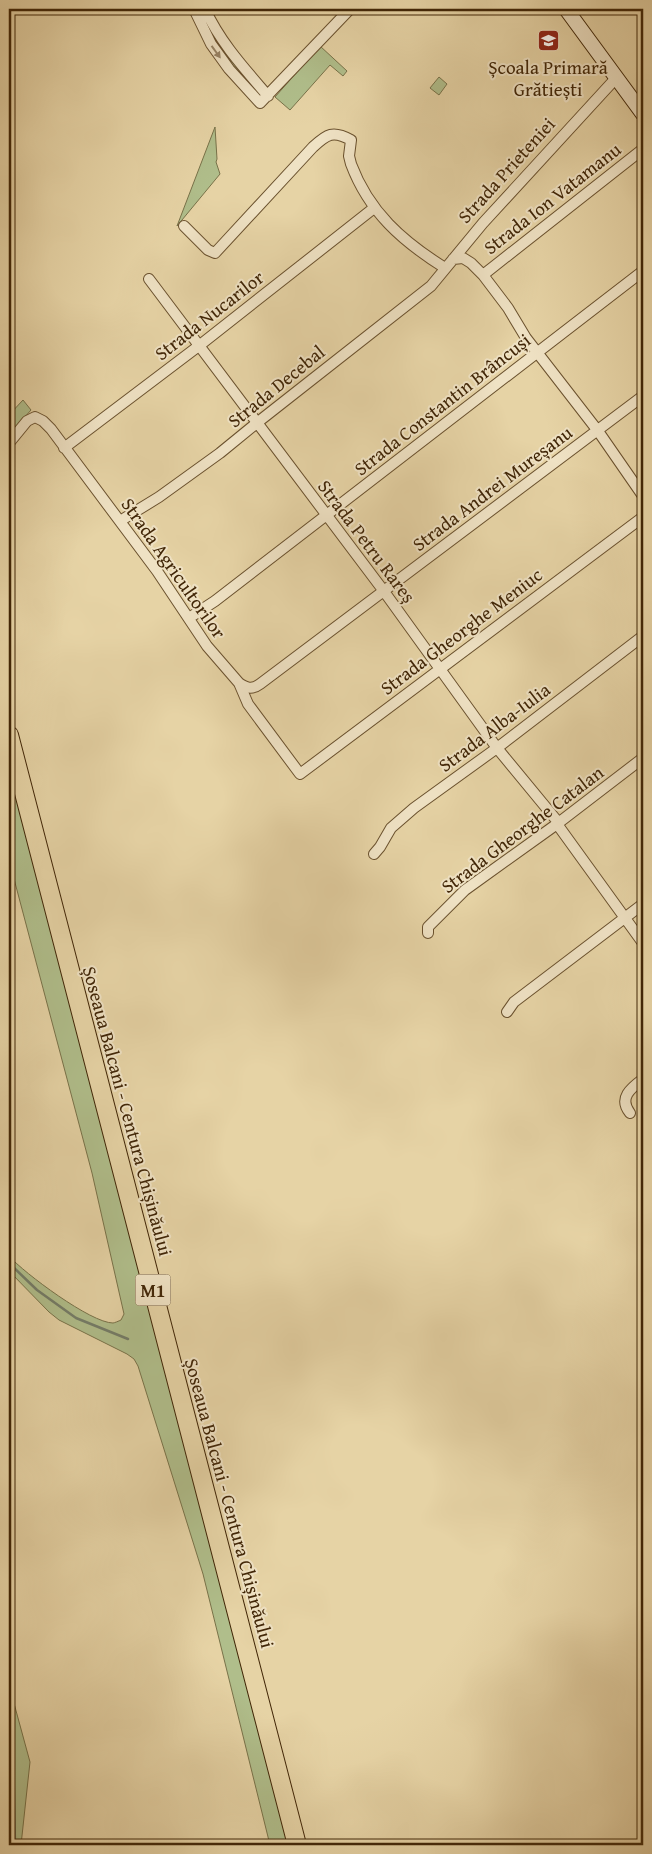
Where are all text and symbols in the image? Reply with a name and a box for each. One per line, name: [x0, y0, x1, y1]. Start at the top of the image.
school or university icon: Școala Primară Grătiești: [536, 29, 560, 53]
one-way arrow: [211, 45, 222, 58]
place label: Școala Primară Grătiești: [488, 53, 608, 103]
street label: Strada Prieteniei: [451, 111, 561, 229]
street label: Strada Ion Vatamanu: [477, 135, 627, 261]
street label: Strada Nucarilor: [148, 263, 270, 367]
street label: Strada Constantin Brâncuși: [348, 326, 536, 482]
street label: Strada Decebal: [221, 338, 331, 434]
street label: Strada Andrei Mureșanu: [406, 418, 578, 558]
street label: Strada Petru Rareș: [311, 473, 423, 609]
street label: Strada Agricultorilor: [115, 492, 233, 644]
street label: Strada Gheorghe Meniuc: [374, 561, 548, 701]
street label: Strada Alba-Iulia: [432, 676, 556, 778]
street label: Strada Gheorghe Catalan: [435, 758, 610, 900]
street label: Șoseaua Balcani - Centura Chișinăului: [76, 963, 180, 1259]
road number: M1: [136, 1274, 170, 1306]
street label: Șoseaua Balcani - Centura Chișinăului: [178, 1355, 282, 1651]

